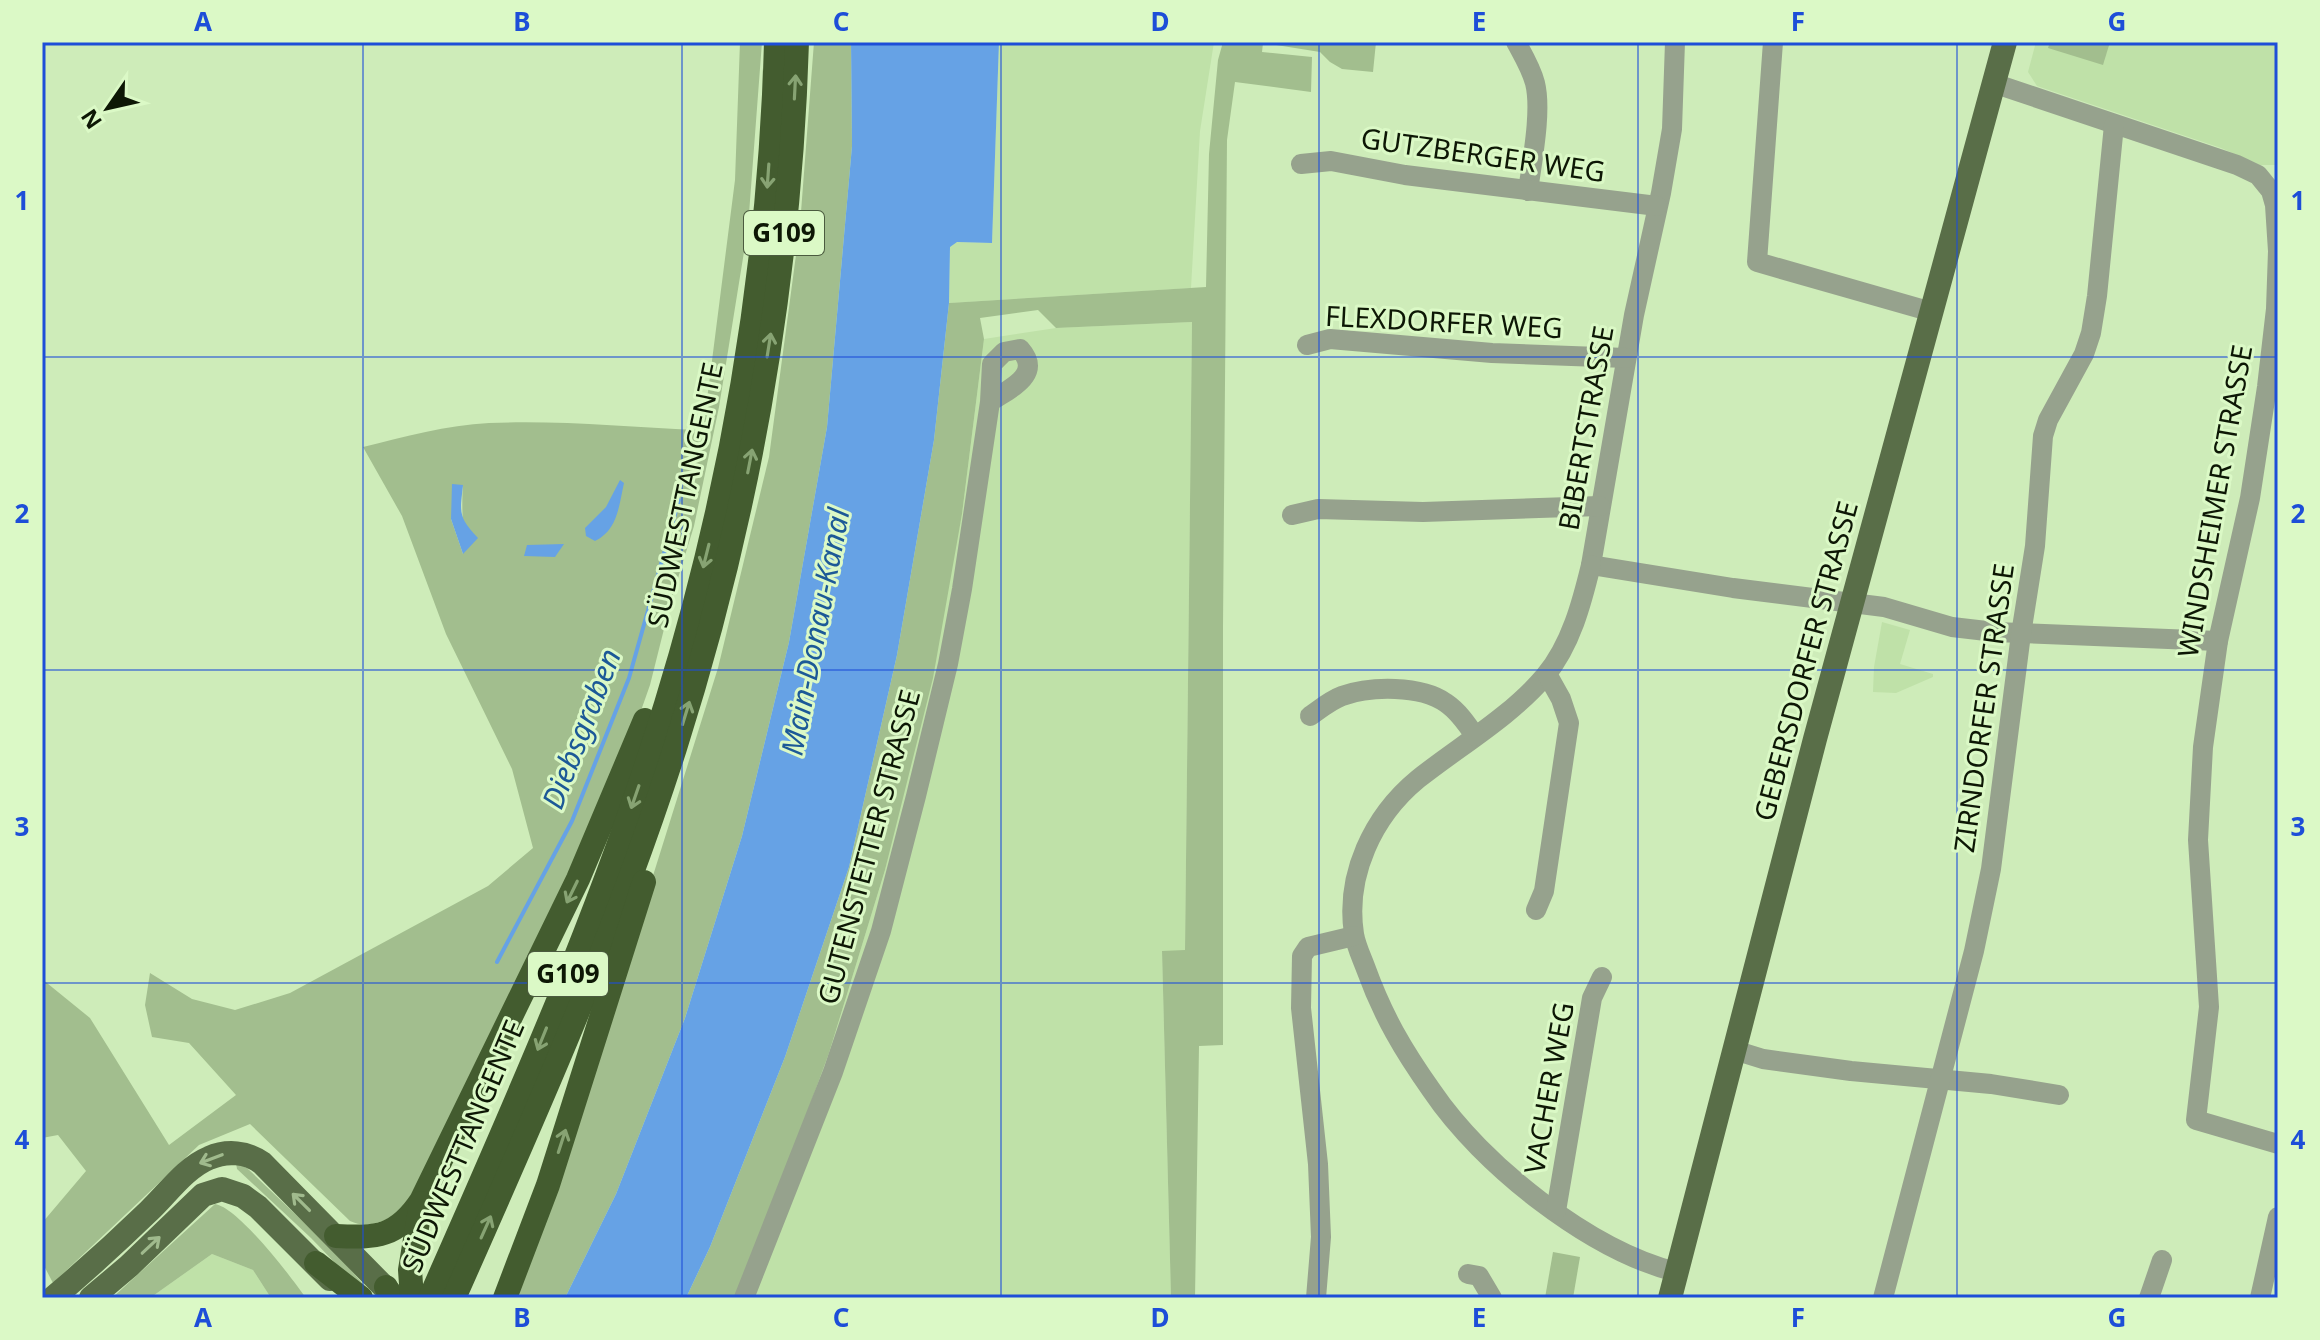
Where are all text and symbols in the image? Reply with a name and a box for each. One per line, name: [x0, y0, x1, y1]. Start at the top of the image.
text: A: [194, 3, 212, 39]
text: B: [513, 3, 531, 39]
text: C: [833, 3, 849, 39]
text: D: [1150, 3, 1170, 39]
text: E: [1472, 3, 1486, 39]
text: F: [1791, 3, 1805, 39]
text: G: [2108, 3, 2126, 39]
north arrow: [68, 68, 148, 148]
one-way arrow: [788, 74, 803, 101]
text: N: [73, 104, 108, 136]
street label: GUTZBERGER WEG: [1359, 118, 1608, 190]
one-way arrow: [760, 162, 775, 189]
text: 1: [15, 182, 29, 218]
text: 1: [2291, 182, 2305, 218]
road number: G109: [744, 211, 824, 255]
street label: FLEXDORFER WEG: [1324, 296, 1564, 346]
street label: BIBERTSTRASSE: [1548, 323, 1622, 533]
one-way arrow: [763, 333, 778, 358]
street label: WINDSHEIMER STRASSE: [2168, 342, 2260, 660]
street label: SÜDWESTTANGENTE: [637, 359, 731, 631]
one-way arrow: [743, 448, 758, 474]
text: 2: [15, 495, 30, 531]
text: 2: [2291, 495, 2306, 531]
street label: GEBERSDORFER STRASSE: [1744, 497, 1866, 825]
water label: Main-Donau-Kanal: [770, 503, 859, 759]
one-way arrow: [697, 543, 712, 568]
street label: ZIRNDORFER STRASSE: [1944, 561, 2022, 855]
water label: Diebsgraben: [531, 642, 630, 814]
street label: GUTENSTETTER STRASSE: [808, 685, 928, 1008]
one-way arrow: [679, 700, 694, 726]
one-way arrow: [627, 784, 642, 809]
text: 3: [15, 808, 29, 844]
text: 3: [2291, 808, 2305, 844]
one-way arrow: [564, 879, 579, 903]
road number: G109: [528, 952, 608, 996]
street label: VACHER WEG: [1514, 999, 1582, 1177]
street label: SÜDWESTTANGENTE: [392, 1014, 532, 1277]
one-way arrow: [534, 1026, 549, 1051]
text: 4: [15, 1121, 30, 1157]
text: 4: [2291, 1121, 2306, 1157]
one-way arrow: [556, 1129, 571, 1154]
one-way arrow: [199, 1153, 224, 1167]
one-way arrow: [292, 1193, 311, 1212]
one-way arrow: [479, 1215, 494, 1239]
one-way arrow: [141, 1236, 161, 1255]
text: A: [194, 1299, 212, 1335]
text: B: [513, 1299, 531, 1335]
text: C: [833, 1299, 849, 1335]
text: D: [1150, 1299, 1170, 1335]
text: E: [1472, 1299, 1486, 1335]
text: F: [1791, 1299, 1805, 1335]
text: G: [2108, 1299, 2126, 1335]

